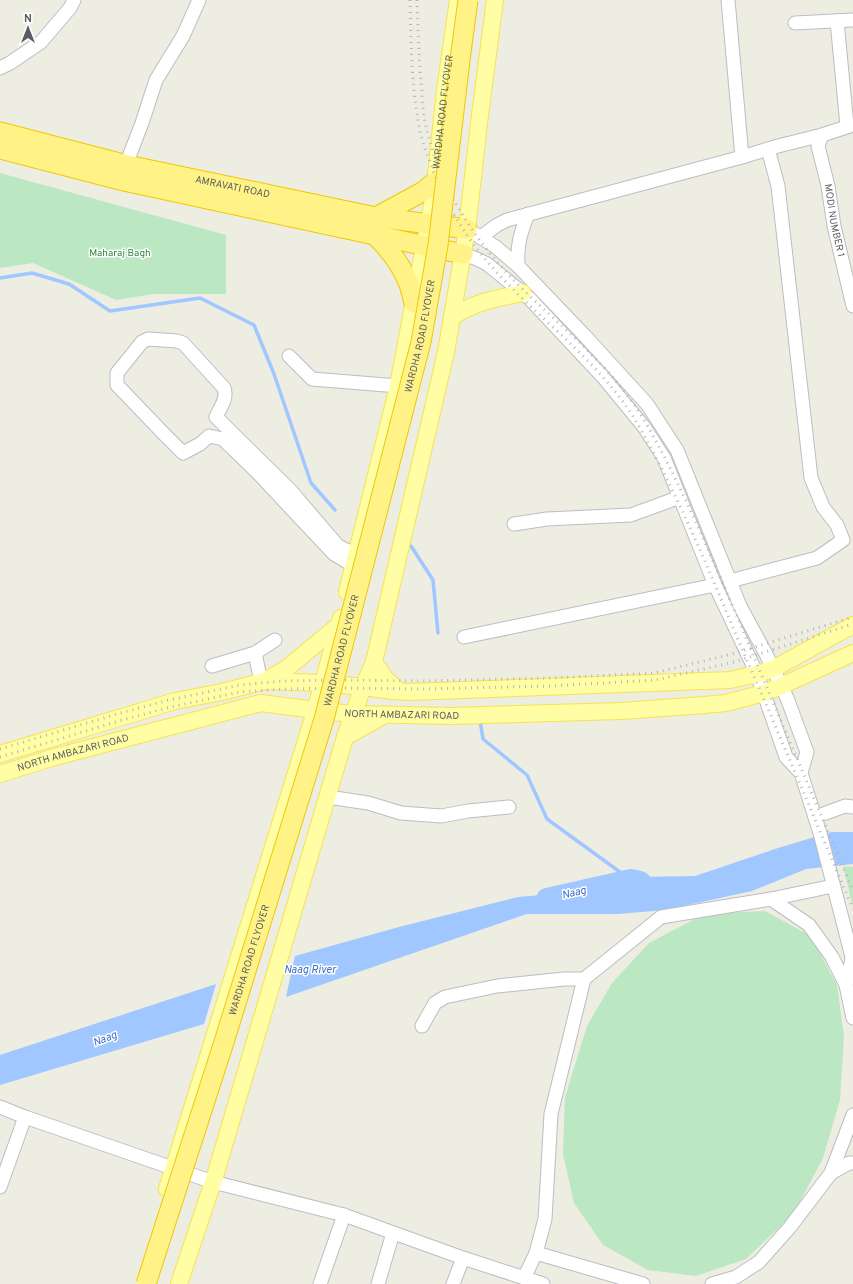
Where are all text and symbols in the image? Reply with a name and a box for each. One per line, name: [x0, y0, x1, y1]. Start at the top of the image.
north arrow: [8, 8, 48, 48]
text: N: [24, 12, 32, 26]
street label: WARDHA ROAD FLYOVER: [430, 54, 456, 170]
street label: AMRAVATI ROAD: [194, 173, 271, 201]
street label: MODI NUMBER 1: [821, 183, 848, 258]
park label: Maharaj Bagh: [89, 247, 151, 260]
street label: WARDHA ROAD FLYOVER: [402, 279, 438, 394]
street label: WARDHA ROAD FLYOVER: [321, 593, 362, 708]
street label: NORTH AMBAZARI ROAD: [344, 707, 460, 723]
street label: NORTH AMBAZARI ROAD: [16, 731, 130, 775]
water label: Naag: [560, 883, 589, 903]
street label: WARDHA ROAD FLYOVER: [226, 903, 273, 1017]
water label: Naag River: [284, 963, 337, 977]
water label: Naag: [91, 1028, 120, 1050]

